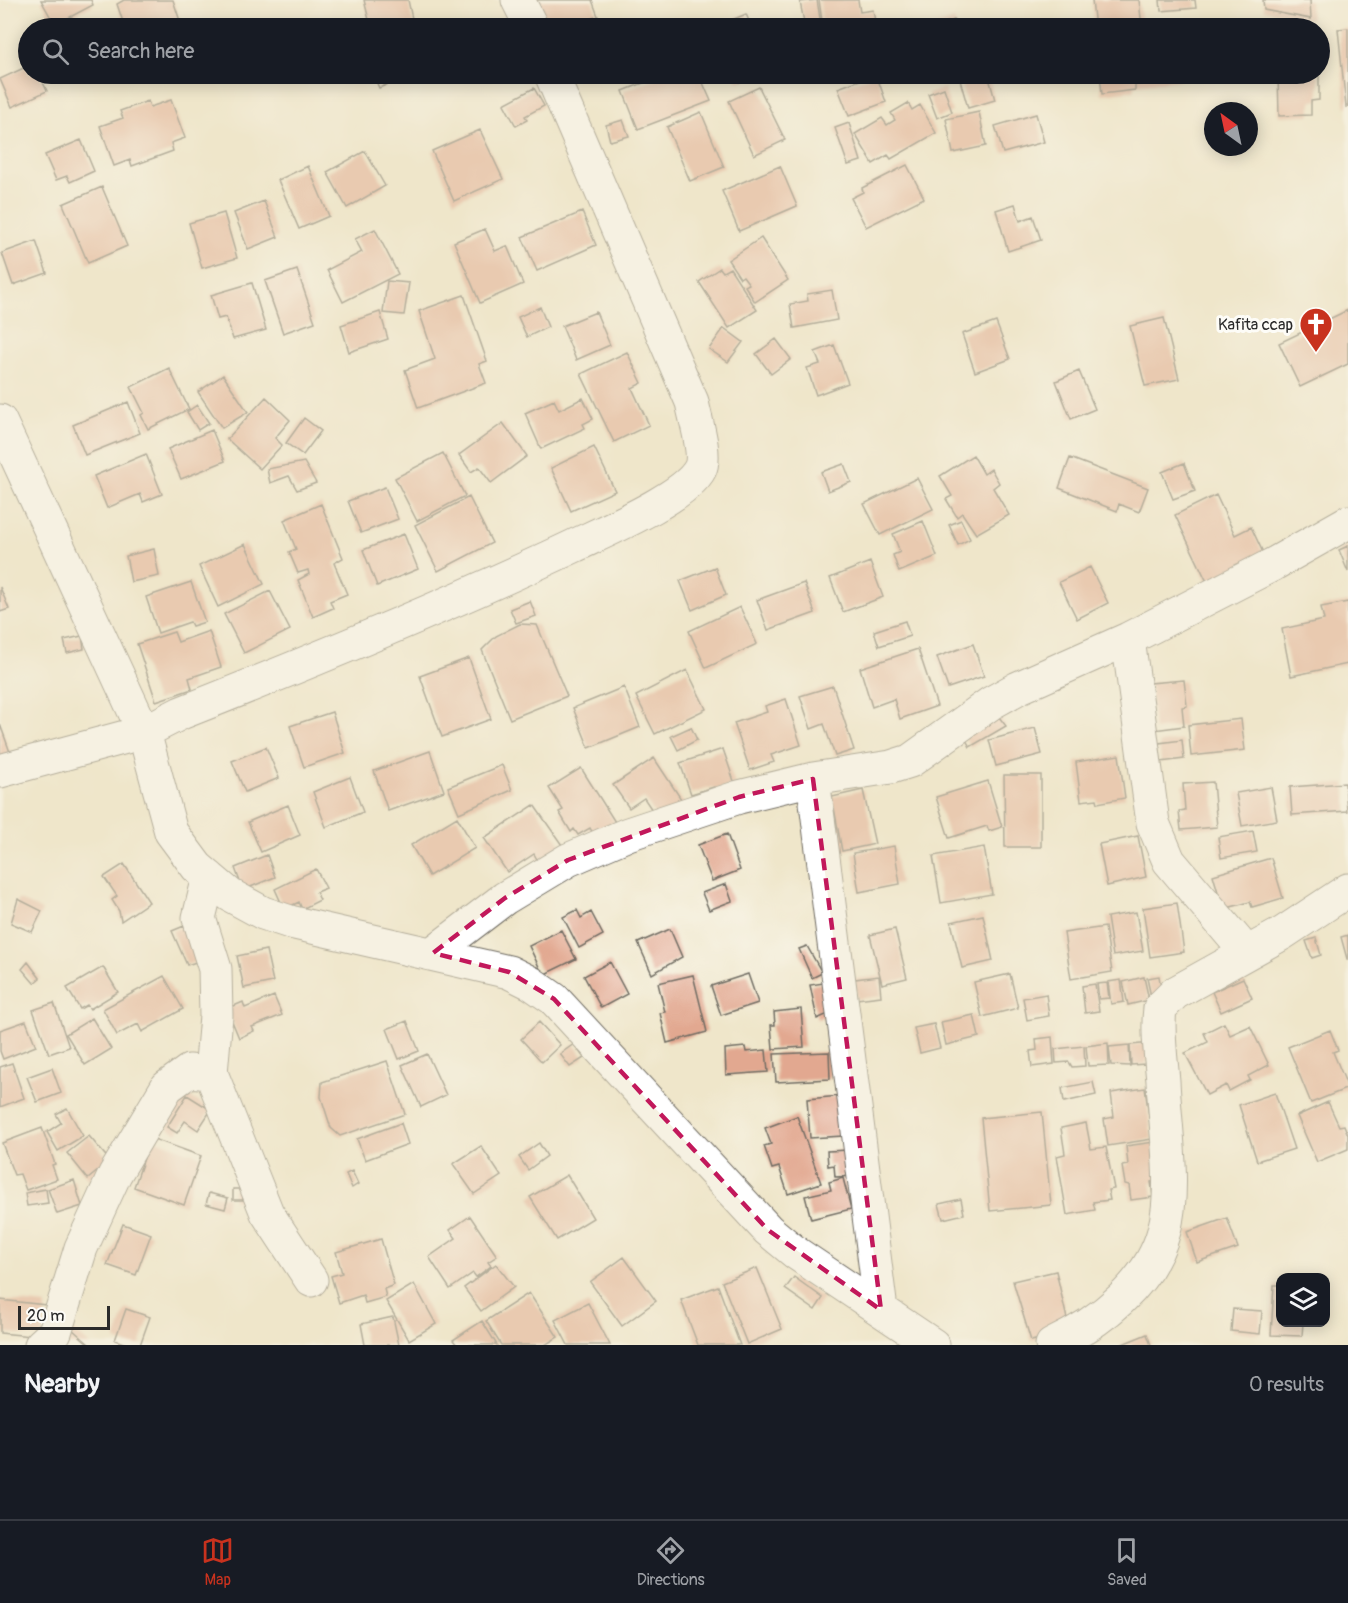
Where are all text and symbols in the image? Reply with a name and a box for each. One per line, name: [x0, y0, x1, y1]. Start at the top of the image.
search box: [18, 18, 1330, 84]
icon: search: [39, 35, 72, 68]
text: Search here: [87, 37, 194, 65]
north arrow: [1204, 102, 1258, 156]
church icon: Kafita ccap: [1298, 306, 1334, 353]
place label: Kafita ccap: [1218, 315, 1293, 335]
map controls: [1276, 1273, 1330, 1327]
button: layers: [1276, 1273, 1330, 1327]
scale bar: [18, 1303, 110, 1330]
text: 20 m: [27, 1306, 65, 1326]
text: Nearby: [24, 1368, 100, 1400]
text: 0 results: [1249, 1372, 1324, 1397]
tab: Map: [201, 1534, 234, 1590]
tab: Directions: [637, 1534, 705, 1590]
tab: Saved: [1107, 1534, 1147, 1590]

